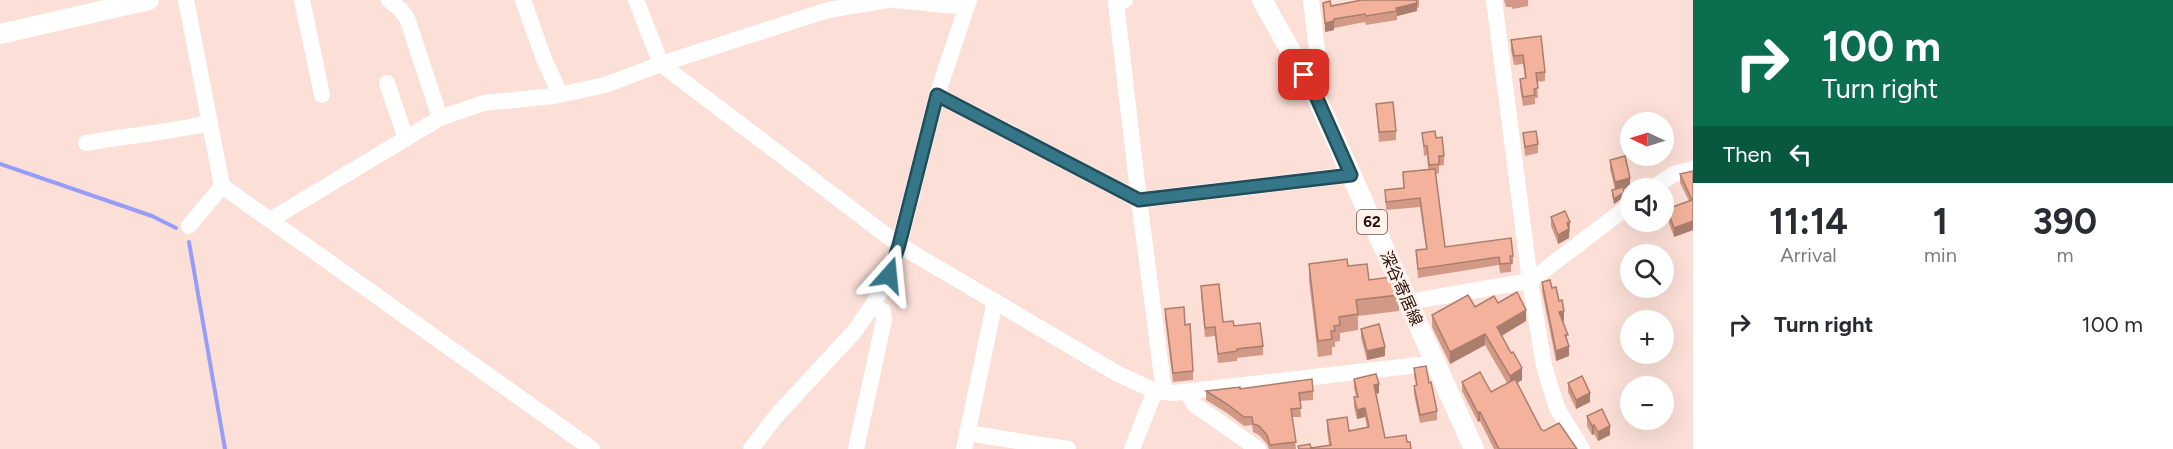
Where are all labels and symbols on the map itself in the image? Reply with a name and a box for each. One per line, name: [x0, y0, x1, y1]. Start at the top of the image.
pin: [1278, 49, 1329, 100]
north arrow: [1620, 112, 1674, 166]
road number: 62: [1357, 210, 1387, 234]
position arrow: [857, 243, 921, 307]
street label: 深谷寄居線: [1377, 248, 1426, 329]

